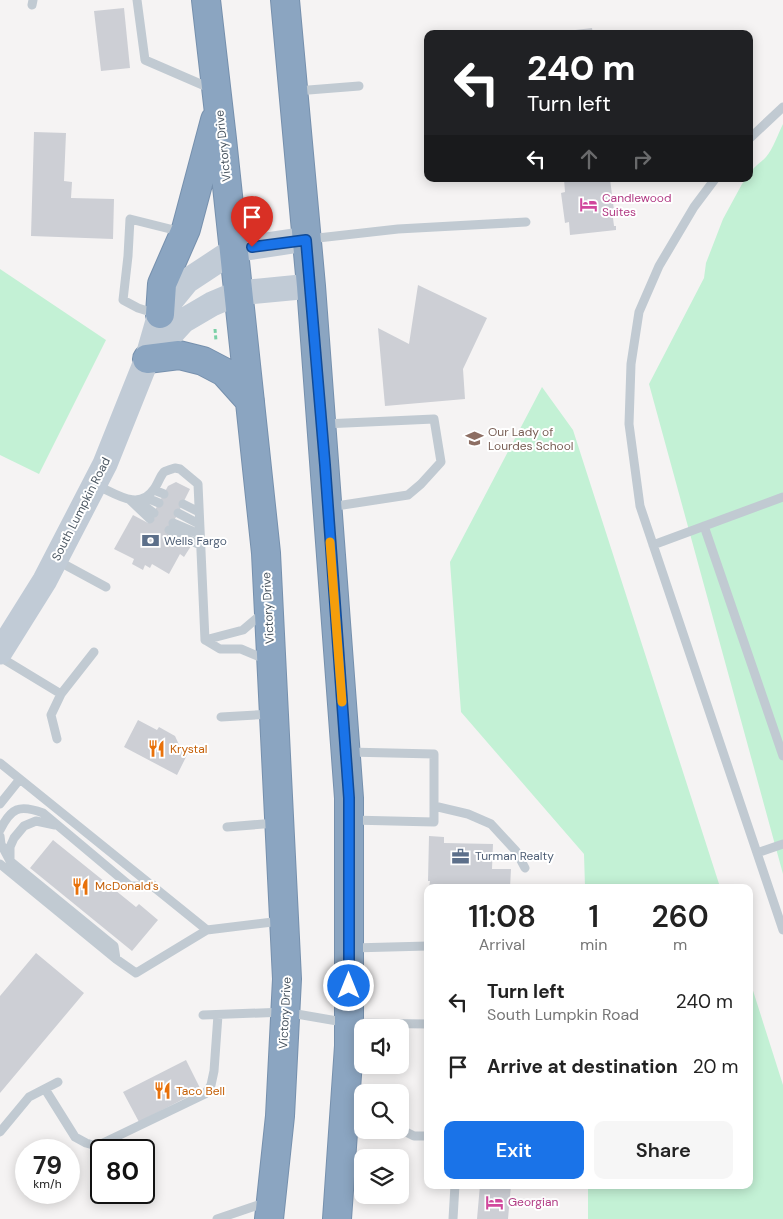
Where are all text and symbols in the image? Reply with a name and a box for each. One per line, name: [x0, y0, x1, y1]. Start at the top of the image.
text: 240 m: [527, 45, 636, 91]
icon: left: [444, 50, 509, 115]
text: Turn left: [527, 89, 611, 118]
street label: Victory Drive: [211, 109, 235, 183]
icon: left: [522, 145, 550, 173]
icon: ahead: [575, 145, 603, 173]
icon: right: [628, 145, 656, 173]
place label: Candlewood Suites: [602, 190, 671, 220]
hotel icon: Candlewood Suites: [578, 195, 598, 215]
pin: [231, 196, 273, 247]
icon: arrive: [238, 203, 266, 231]
place label: Our Lady of Lourdes School: [488, 424, 573, 454]
school or university icon: Our Lady of Lourdes School: [464, 429, 484, 449]
street label: South Lumpkin Road: [48, 455, 114, 563]
bank icon: Wells Fargo: [140, 531, 160, 551]
place label: Wells Fargo: [164, 533, 227, 549]
street label: Victory Drive: [258, 571, 278, 644]
restaurant icon: Krystal: [146, 739, 166, 759]
place label: Krystal: [170, 741, 207, 757]
office icon: Turman Realty: [451, 846, 471, 866]
place label: Turman Realty: [475, 848, 554, 864]
restaurant icon: McDonald's: [71, 876, 91, 896]
place label: McDonald's: [95, 878, 159, 894]
text: 11:08: [468, 897, 536, 936]
text: 1: [589, 897, 599, 936]
text: 260: [652, 897, 709, 936]
text: Arrival: [479, 934, 525, 955]
text: min: [580, 934, 607, 955]
text: m: [673, 934, 687, 955]
position arrow: [322, 959, 374, 1011]
street label: Victory Drive: [275, 976, 295, 1049]
text: Turn left: [487, 979, 565, 1004]
icon: left: [444, 988, 472, 1016]
text: 240 m: [676, 989, 733, 1014]
text: South Lumpkin Road: [487, 1004, 639, 1025]
map controls: [354, 1019, 409, 1204]
button: sound: [354, 1019, 409, 1074]
icon: arrive: [444, 1053, 472, 1081]
text: Arrive at destination: [487, 1054, 678, 1079]
text: 20 m: [693, 1054, 739, 1079]
restaurant icon: Taco Bell: [152, 1081, 172, 1101]
place label: Taco Bell: [176, 1083, 225, 1099]
button: search: [354, 1084, 409, 1139]
button: Exit: [444, 1121, 584, 1179]
button: Share: [594, 1121, 733, 1179]
speed limit sign: 80: [90, 1139, 155, 1204]
text: 79: [33, 1149, 62, 1182]
button: layers: [354, 1149, 409, 1204]
text: km/h: [33, 1176, 62, 1192]
hotel icon: Georgian: [484, 1192, 504, 1212]
place label: Georgian: [508, 1194, 558, 1210]

